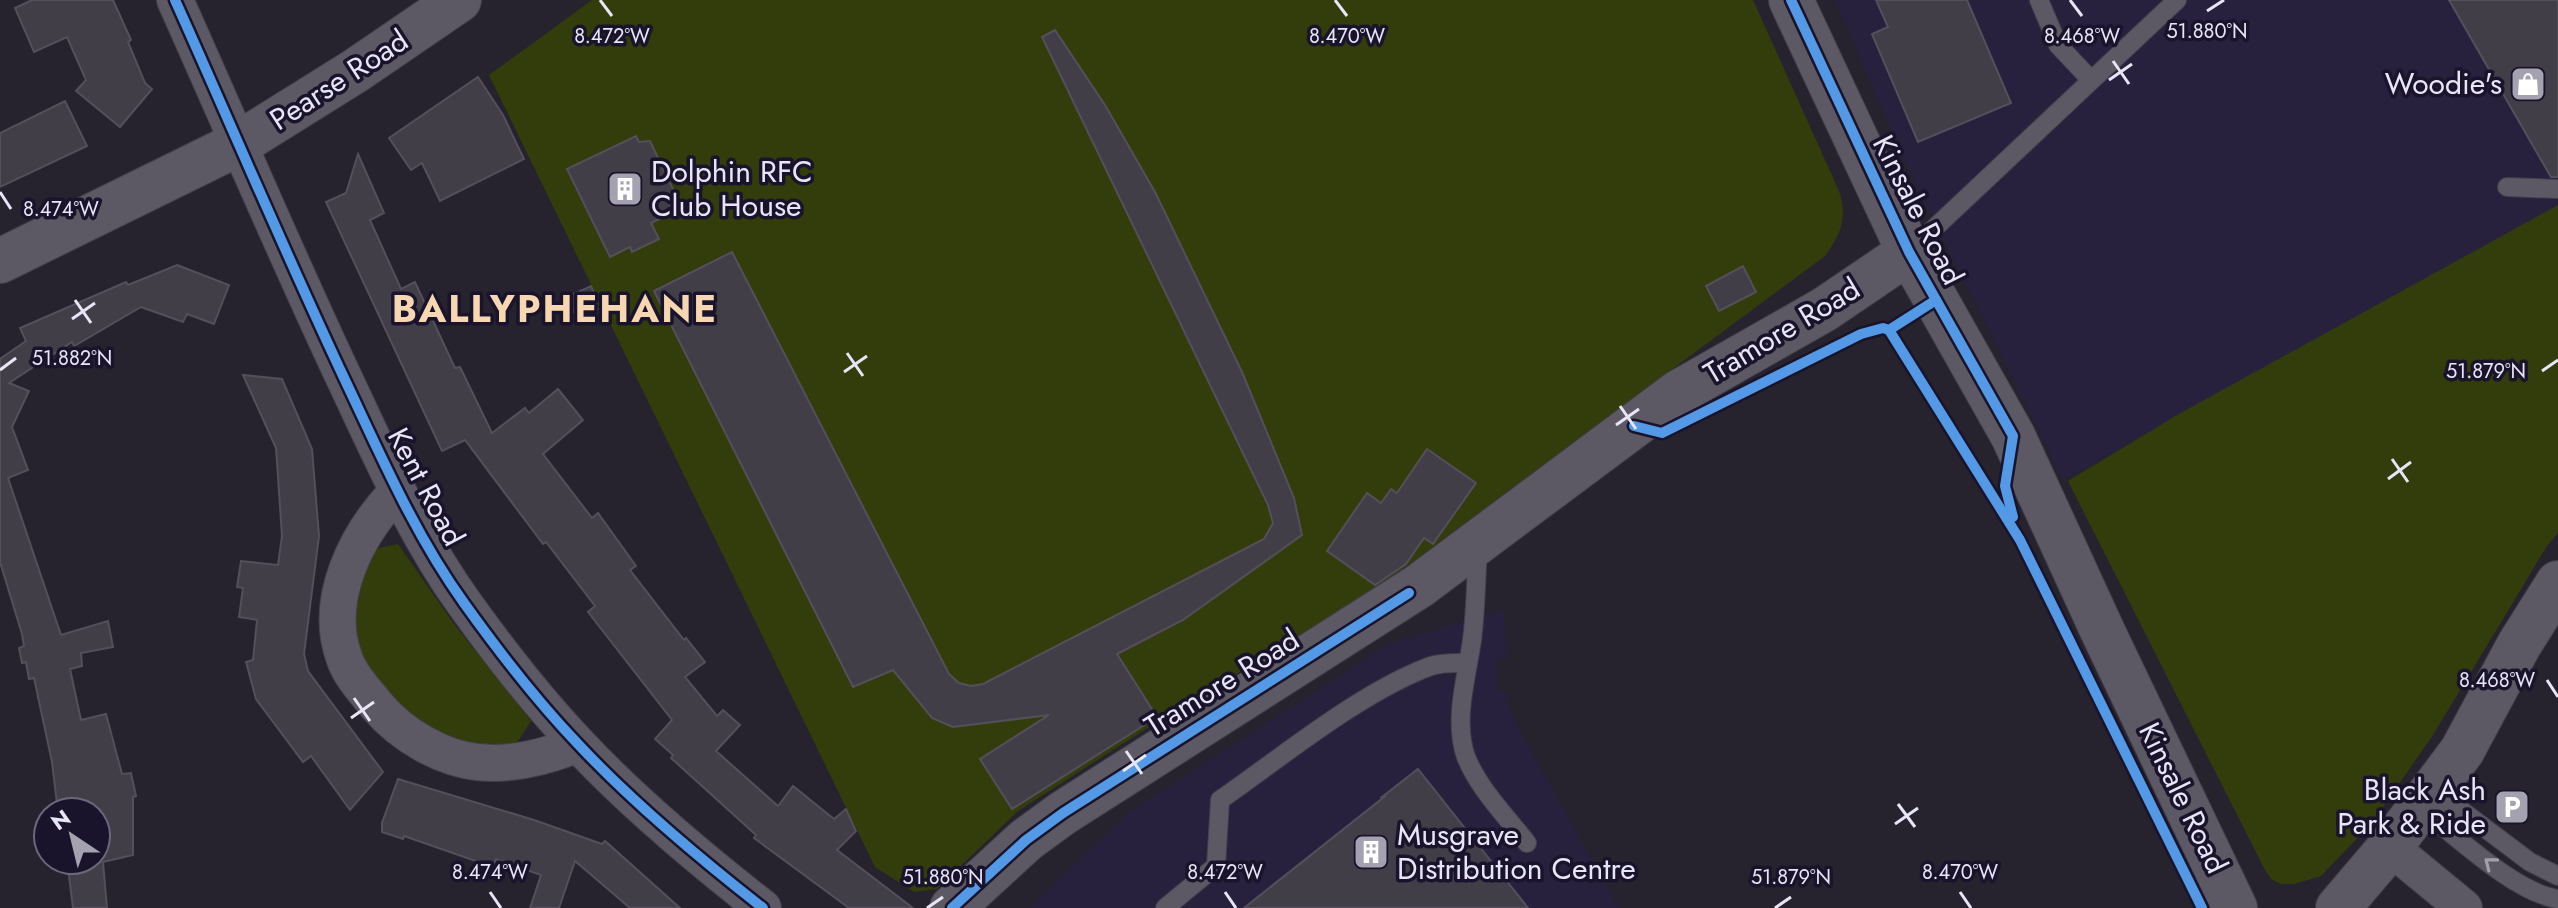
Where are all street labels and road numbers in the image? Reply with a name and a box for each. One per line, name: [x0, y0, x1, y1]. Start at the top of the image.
street label: Pearse Road: [261, 19, 416, 140]
street label: Kinsale Road: [1862, 127, 1975, 292]
street label: Tramore Road: [1696, 267, 1868, 394]
street label: Kent Road: [377, 420, 476, 553]
street label: Tramore Road: [1136, 618, 1307, 747]
street label: Kinsale Road: [2128, 715, 2239, 880]

